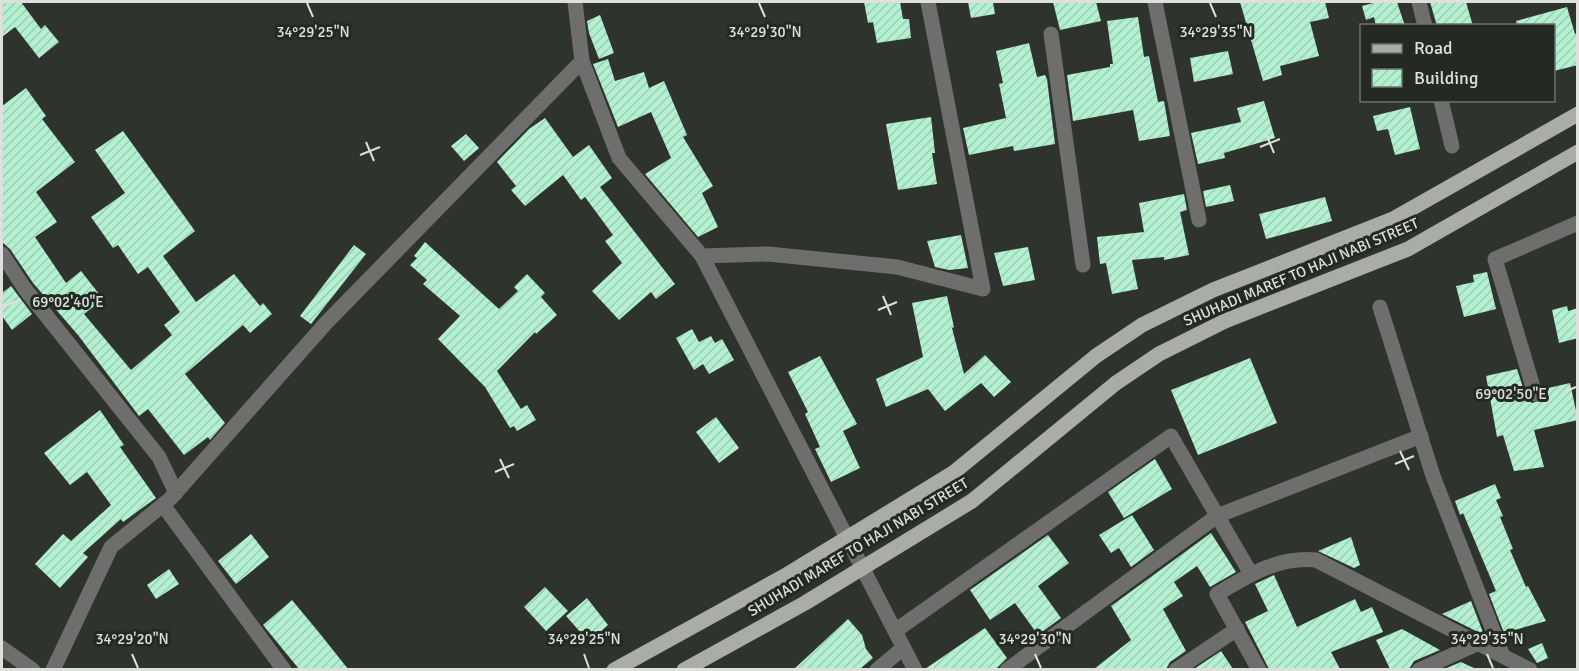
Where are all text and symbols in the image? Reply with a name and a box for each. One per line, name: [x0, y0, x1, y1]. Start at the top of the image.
text: 34°29'25"N: [276, 23, 350, 41]
text: 34°29'30"N: [728, 23, 802, 41]
text: 34°29'35"N: [1179, 23, 1253, 41]
legend: [1360, 24, 1555, 102]
text: Road: [1414, 37, 1453, 59]
text: Building: [1414, 67, 1478, 89]
street label: SHUHADI MAREF TO HAJI NABI STREET: [1181, 214, 1422, 330]
text: 69°02'40"E: [32, 293, 104, 311]
text: 69°02'50"E: [1475, 385, 1547, 403]
street label: SHUHADI MAREF TO HAJI NABI STREET: [744, 474, 972, 620]
text: 34°29'20"N: [95, 630, 169, 648]
text: 34°29'25"N: [547, 630, 621, 648]
text: 34°29'30"N: [998, 630, 1072, 648]
text: 34°29'35"N: [1450, 630, 1524, 648]

